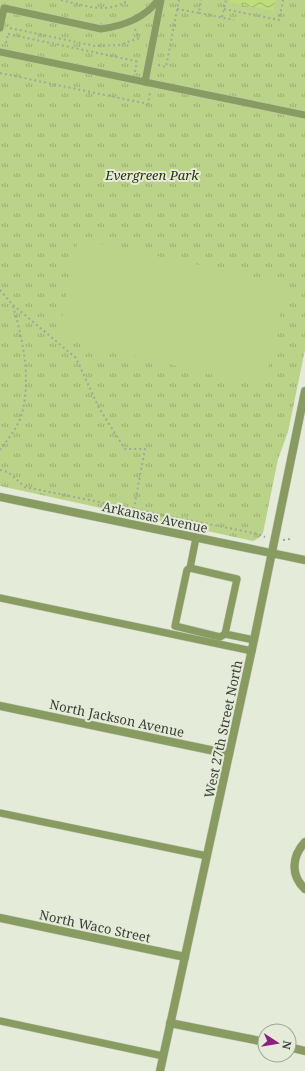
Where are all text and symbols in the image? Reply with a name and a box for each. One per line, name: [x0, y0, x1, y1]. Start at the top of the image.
park label: Evergreen Park: [104, 166, 199, 184]
street label: Arkansas Avenue: [101, 497, 209, 537]
street label: West 27th Street North: [200, 658, 246, 800]
street label: North Jackson Avenue: [48, 695, 186, 741]
street label: North Waco Street: [38, 905, 153, 947]
north arrow: [257, 1023, 297, 1063]
text: N: [279, 1039, 296, 1051]

